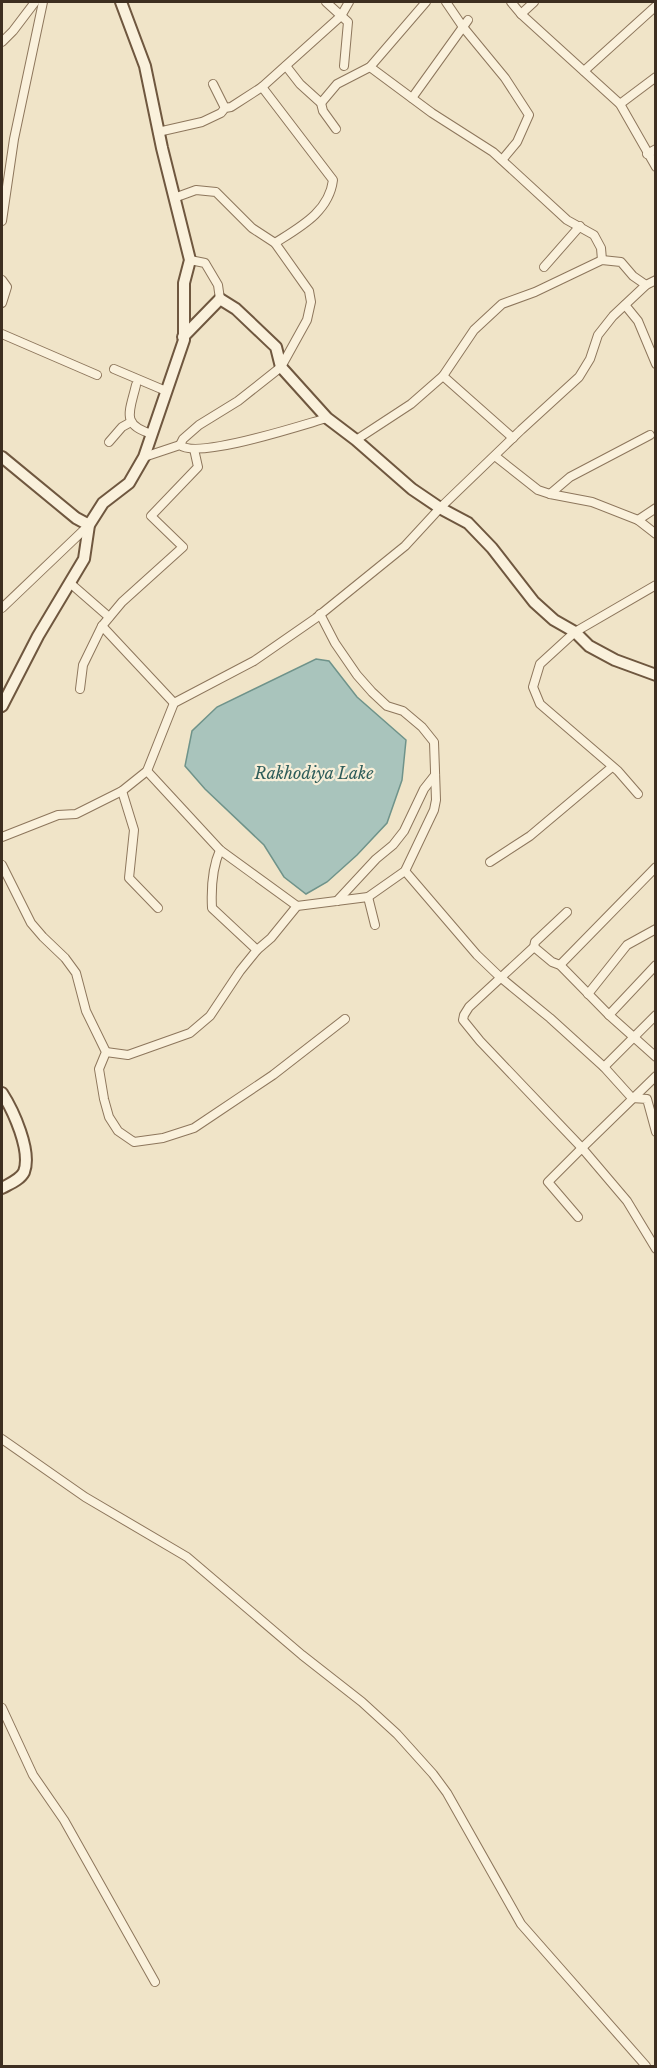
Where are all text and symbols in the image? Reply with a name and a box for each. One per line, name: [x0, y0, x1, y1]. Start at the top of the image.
water label: Rakhodiya Lake: [253, 763, 374, 783]

